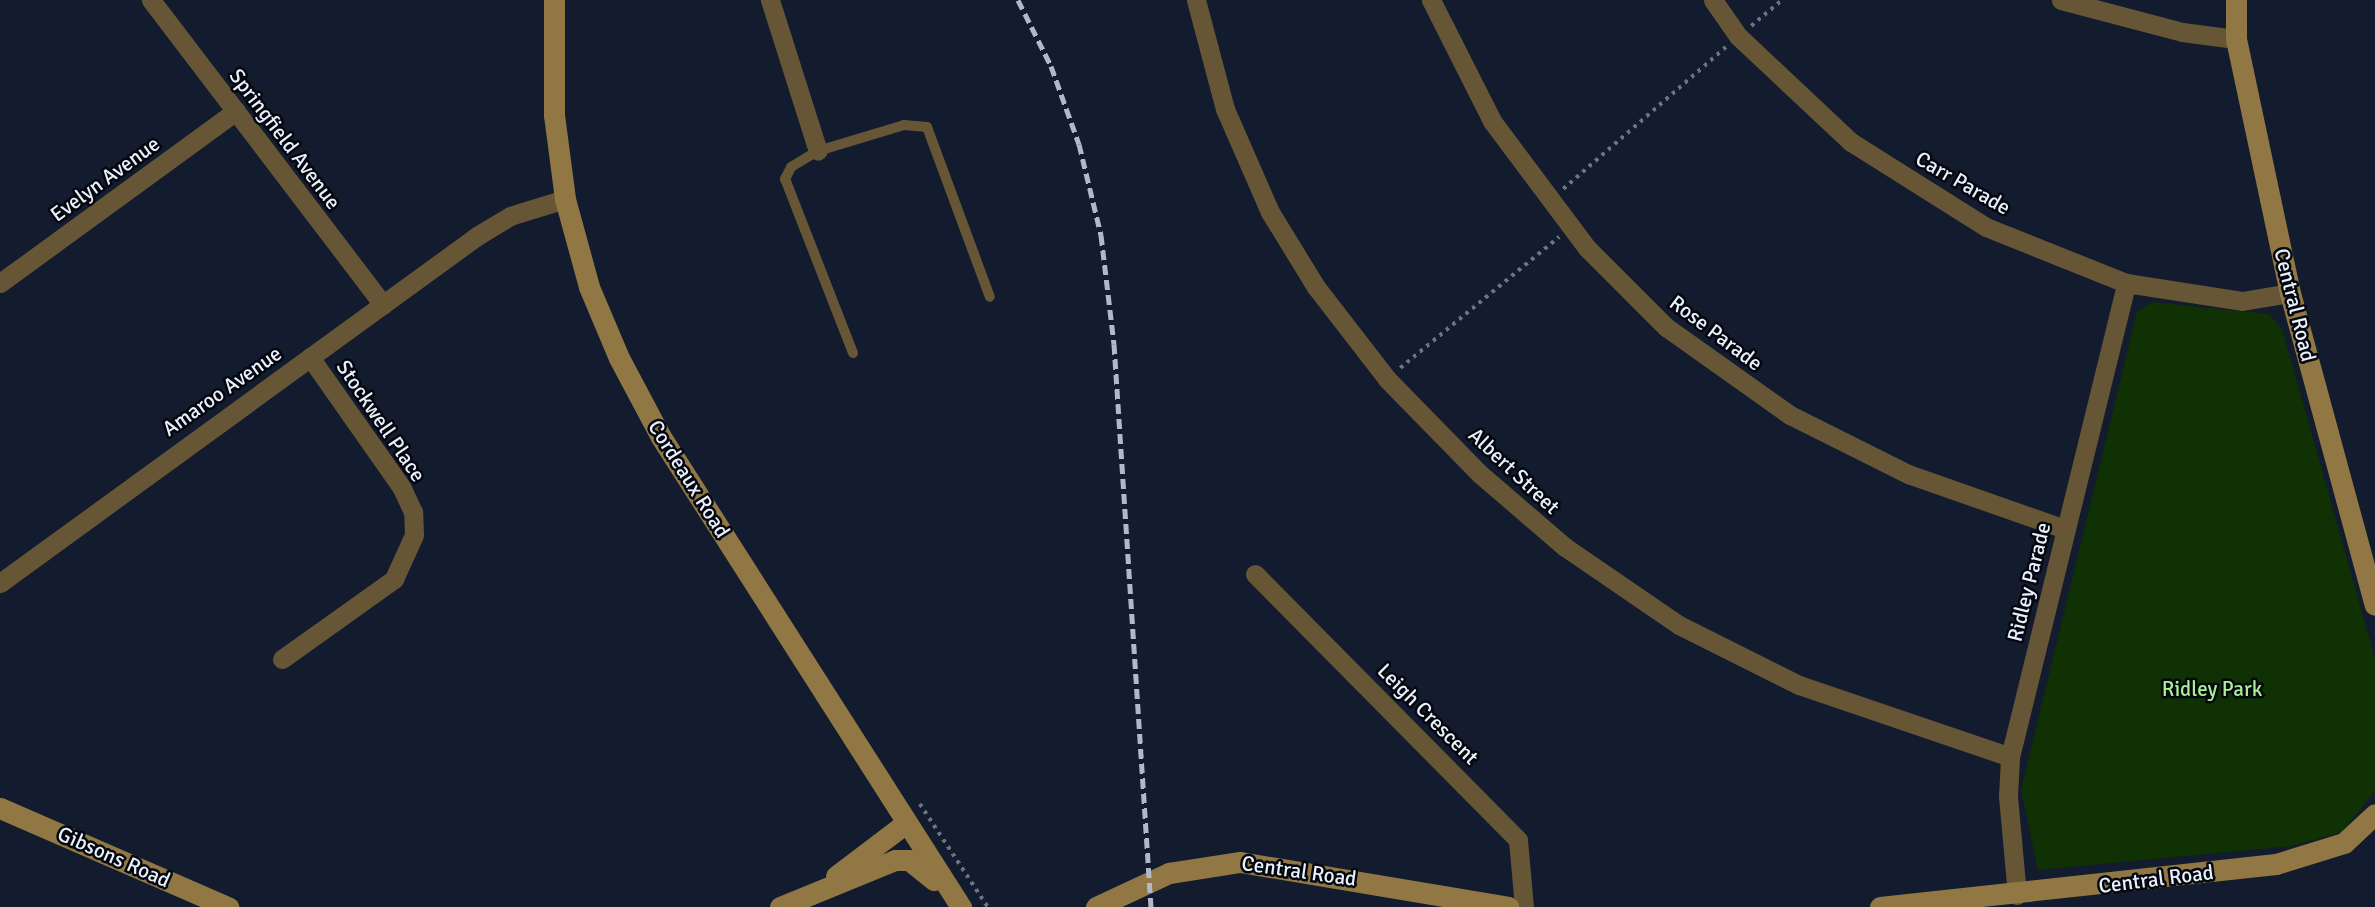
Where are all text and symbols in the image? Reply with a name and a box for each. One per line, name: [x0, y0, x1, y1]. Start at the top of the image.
street label: Springfield Avenue: [224, 64, 346, 214]
street label: Evelyn Avenue: [45, 131, 165, 227]
street label: Carr Parade: [1911, 146, 2015, 220]
street label: Central Road: [2269, 246, 2321, 364]
street label: Rose Parade: [1665, 290, 1767, 376]
street label: Amaroo Avenue: [158, 341, 286, 441]
street label: Stockwell Place: [331, 355, 431, 487]
street label: Cordeaux Road: [643, 416, 735, 542]
street label: Albert Street: [1463, 422, 1565, 520]
street label: Ridley Parade: [2002, 520, 2056, 644]
street label: Leigh Crescent: [1372, 658, 1484, 770]
park label: Ridley Park: [2162, 676, 2262, 702]
street label: Gibsons Road: [54, 821, 174, 893]
street label: Central Road: [1240, 850, 1358, 892]
street label: Central Road: [2097, 859, 2215, 899]

